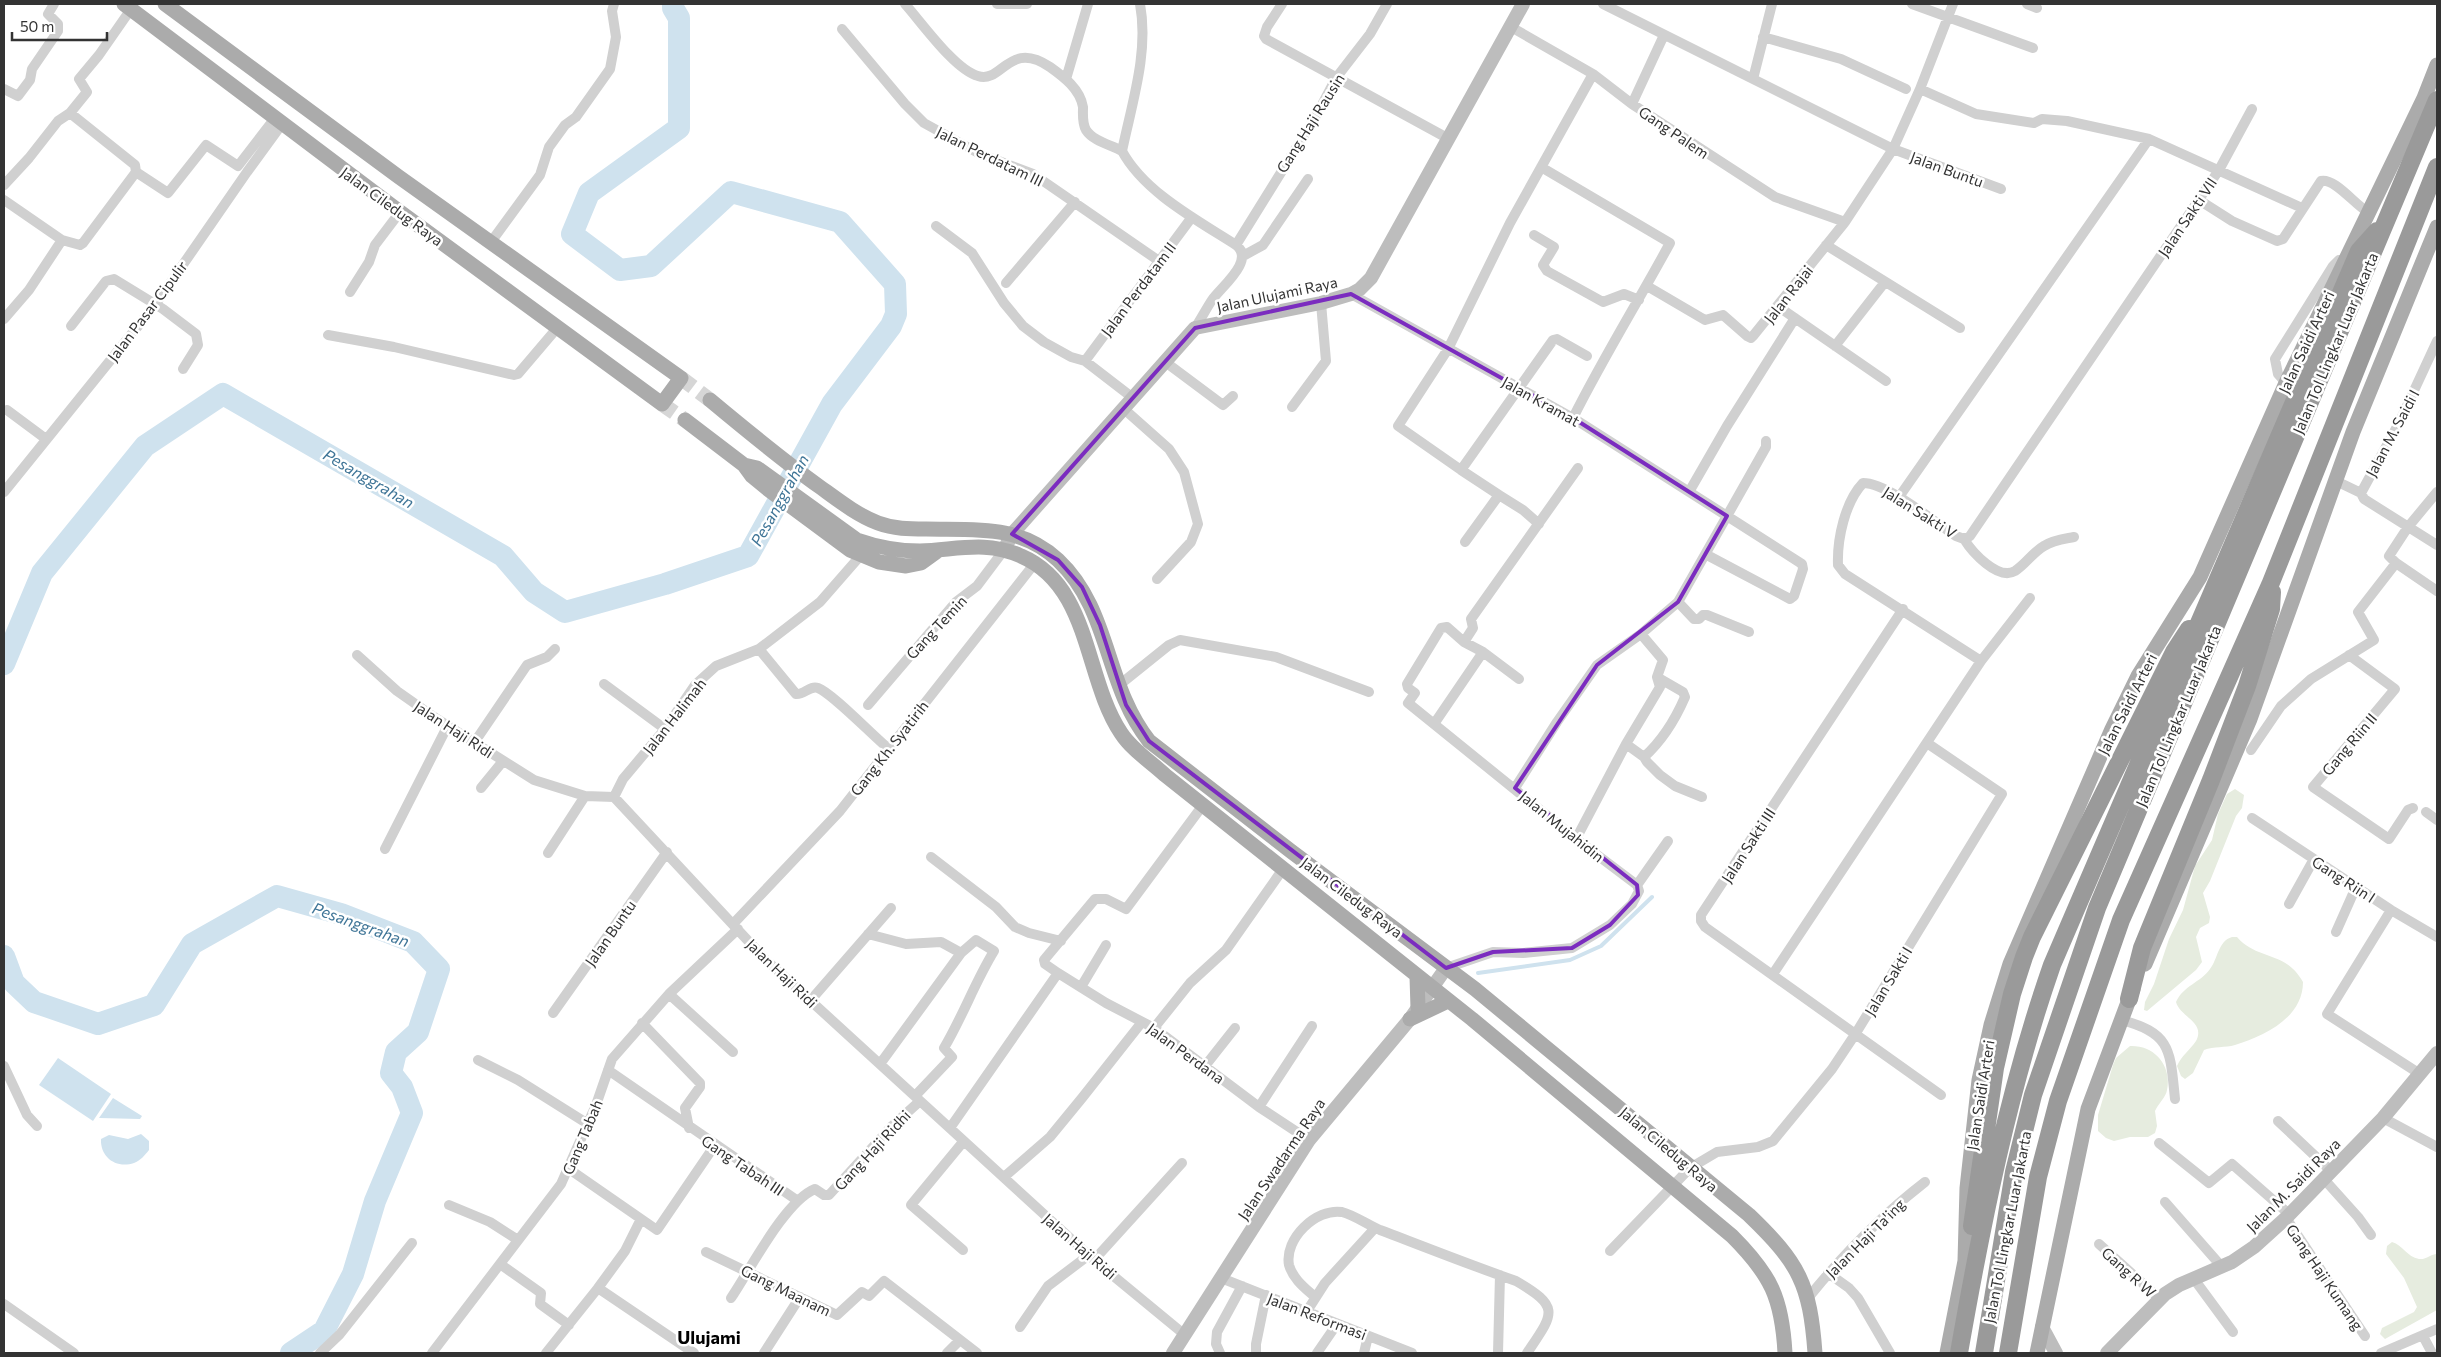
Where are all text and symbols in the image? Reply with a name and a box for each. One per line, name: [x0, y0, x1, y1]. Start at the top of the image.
scale bar: [12, 10, 108, 42]
text: 50 m: [20, 17, 54, 35]
street label: Gang Haji Rausin: [1272, 70, 1348, 176]
street label: Gang Palem: [1636, 102, 1712, 162]
street label: Jalan Perdatam III: [933, 122, 1047, 190]
street label: Jalan Buntu: [1908, 147, 1986, 191]
street label: Jalan Ciledug Raya: [337, 163, 447, 249]
street label: Jalan Sakti VII: [2154, 174, 2220, 260]
street label: Jalan Perdatam II: [1097, 238, 1179, 340]
street label: Jalan Tol Lingkar Luar Jakarta: [2289, 250, 2381, 436]
street label: Jalan Pasar Cipulir: [103, 257, 191, 365]
street label: Jalan Rajai: [1760, 261, 1816, 327]
street label: Jalan Ulujami Raya: [1215, 272, 1339, 316]
street label: Jalan Saidi Arteri: [2274, 288, 2338, 396]
street label: Jalan Kramat: [1499, 372, 1583, 430]
street label: Jalan M. Saidi I: [2361, 386, 2423, 480]
water label: Pesanggrahan: [320, 444, 418, 512]
water label: Pesanggrahan: [746, 451, 812, 549]
street label: Jalan Sakti V: [1880, 482, 1960, 542]
street label: Gang Temin: [902, 591, 970, 663]
street label: Jalan Tol Lingkar Luar Jakarta: [2132, 623, 2224, 809]
street label: Jalan Saidi Arteri: [2094, 650, 2160, 758]
street label: Jalan Halimah: [639, 674, 709, 758]
street label: Jalan Haji Ridi: [411, 697, 497, 761]
street label: Gang Kh. Syatirih: [846, 697, 932, 799]
street label: Gang Riin II: [2318, 709, 2380, 779]
street label: Jalan Mujahidin: [1516, 787, 1608, 865]
street label: Jalan Sakti III: [1717, 804, 1779, 886]
street label: Gang Riin I: [2309, 852, 2379, 906]
street label: Jalan Ciledug Raya: [1298, 853, 1406, 941]
street label: Jalan Buntu: [581, 896, 639, 970]
water label: Pesanggrahan: [310, 898, 412, 950]
street label: Jalan Haji Ridi: [743, 935, 821, 1011]
street label: Jalan Sakti I: [1860, 943, 1916, 1019]
street label: Jalan Perdana: [1144, 1019, 1228, 1087]
street label: Jalan Saidi Arteri: [1962, 1039, 1998, 1151]
street label: Jalan Swadarma Raya: [1234, 1095, 1328, 1223]
street label: Gang Tabah: [558, 1097, 606, 1177]
street label: Jalan Ciledug Raya: [1616, 1103, 1722, 1195]
street label: Gang Haji Ridhi: [830, 1106, 914, 1194]
street label: Jalan Tol Lingkar Luar Jakarta: [1980, 1129, 2034, 1325]
street label: Gang Tabah III: [698, 1131, 788, 1199]
street label: Jalan M. Saidi Raya: [2242, 1134, 2344, 1236]
street label: Jalan Haji Ta'ing: [1822, 1195, 1908, 1281]
street label: Jalan Haji Ridi: [1040, 1209, 1120, 1283]
street label: Gang Haji Kumang: [2283, 1221, 2367, 1333]
street label: Gang R W: [2098, 1243, 2160, 1301]
street label: Gang Maanam: [738, 1260, 834, 1320]
street label: Jalan Reformasi: [1265, 1289, 1369, 1343]
district label: Ulujami: [677, 1326, 741, 1348]

